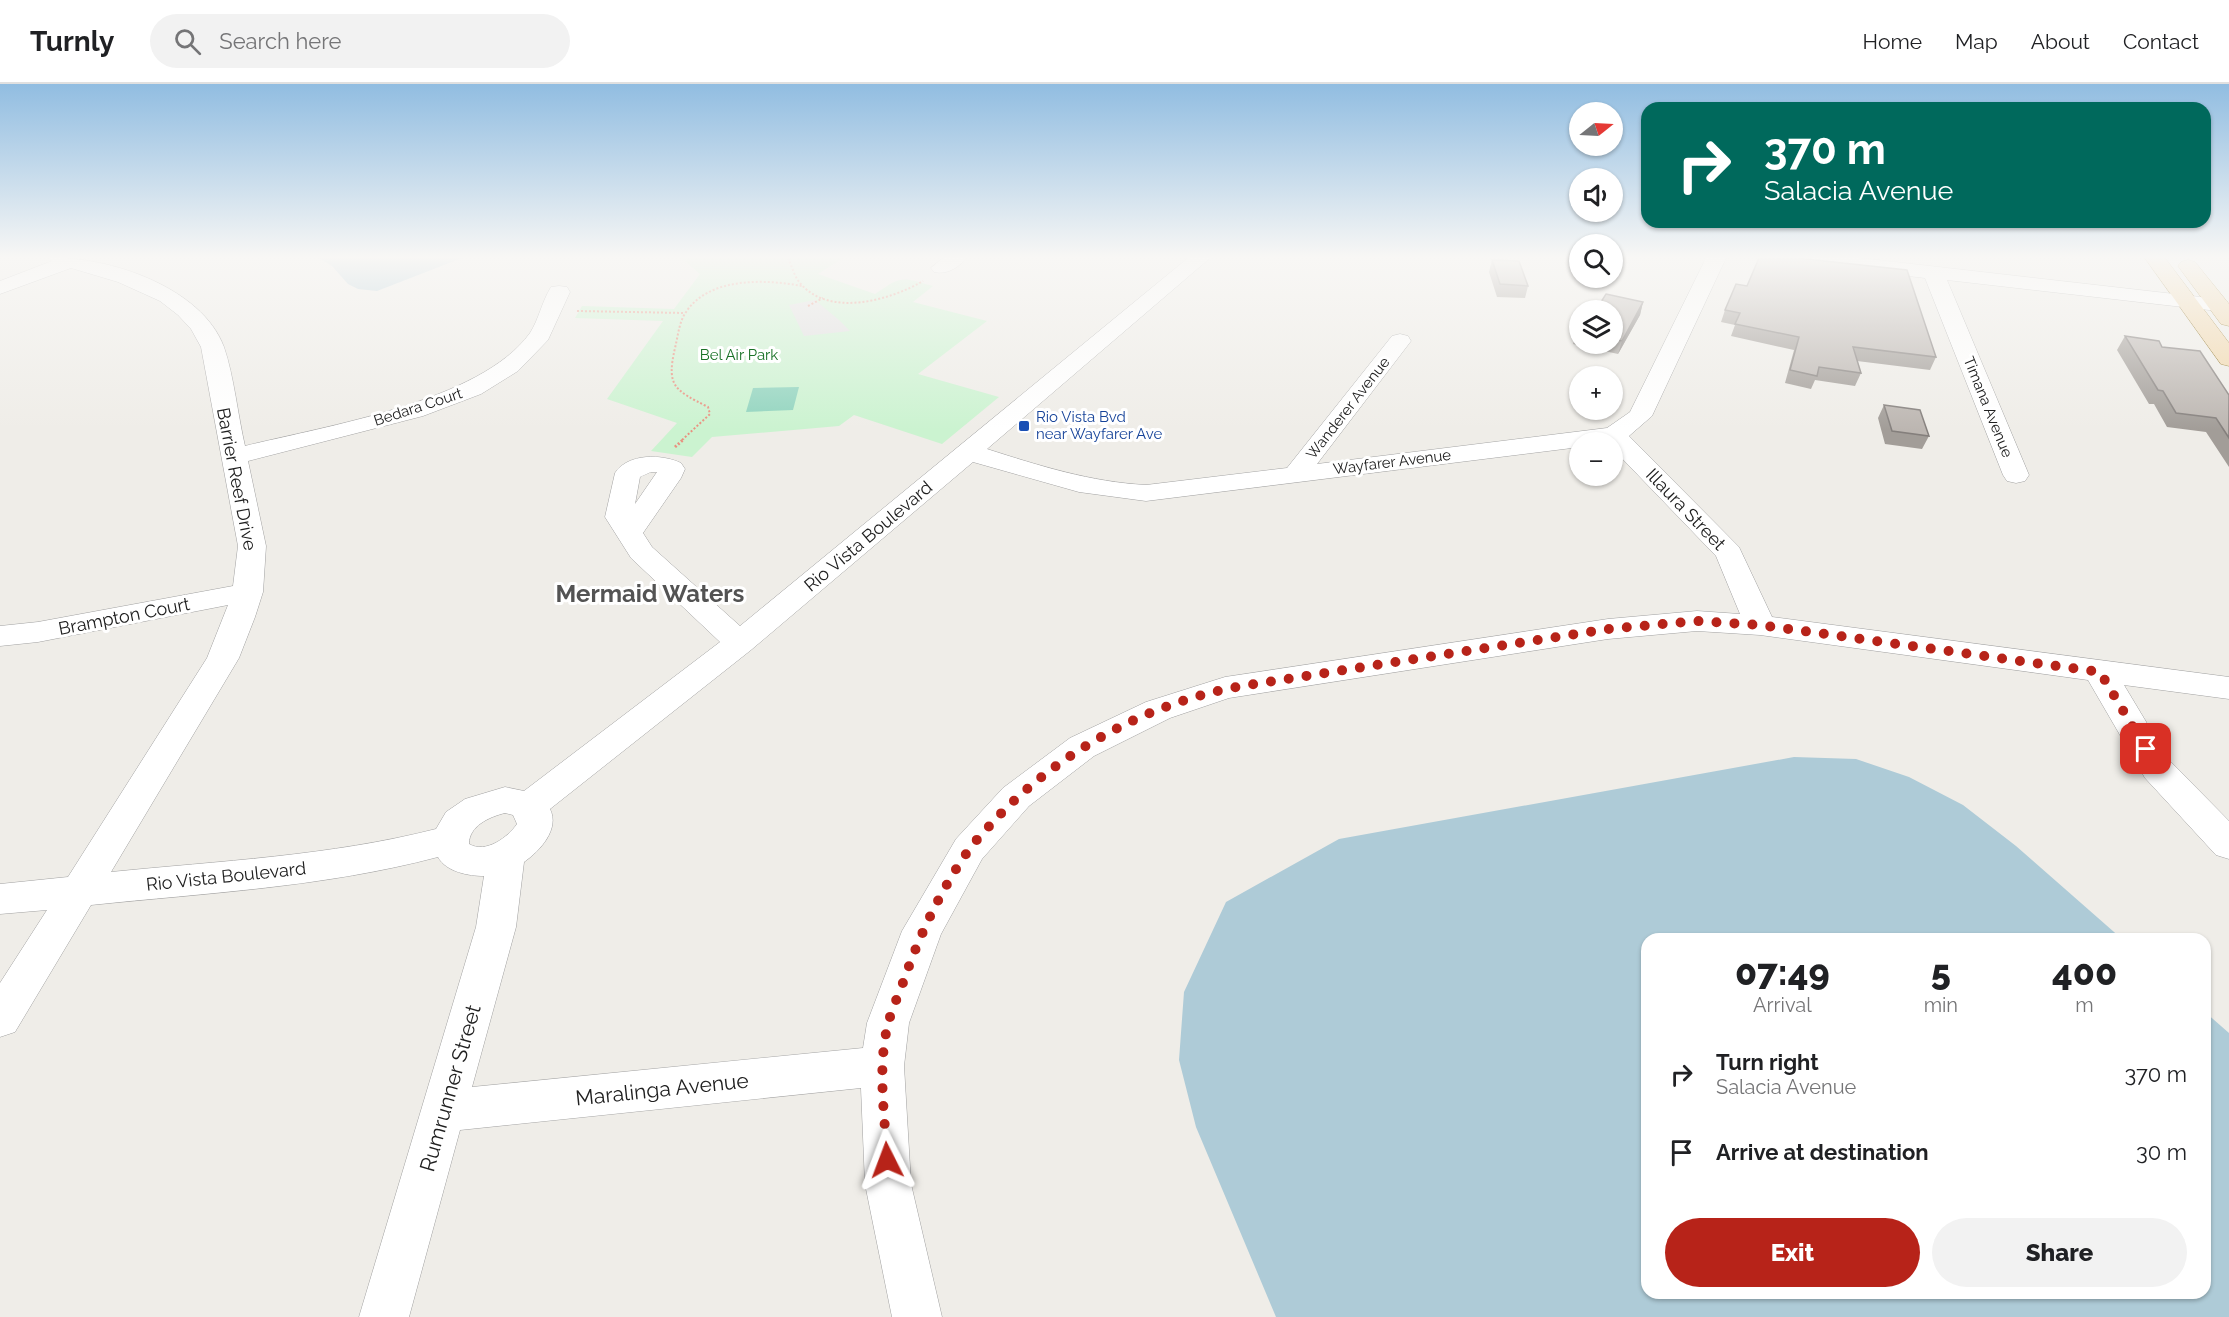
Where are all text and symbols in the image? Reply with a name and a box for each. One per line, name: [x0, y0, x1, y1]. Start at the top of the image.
search box: [150, 14, 570, 68]
text: Turnly: [30, 25, 114, 58]
icon: search: [171, 25, 204, 58]
text: Search here: [219, 28, 341, 54]
text: Home: [1863, 29, 1922, 54]
text: Map: [1955, 29, 1998, 54]
text: About: [2031, 29, 2090, 54]
text: Contact: [2123, 29, 2199, 54]
north arrow: [1569, 102, 1623, 156]
map controls: [1569, 102, 1623, 486]
text: 370 m: [1764, 125, 1886, 174]
icon: right: [1665, 126, 1743, 204]
button: sound: [1569, 168, 1623, 222]
text: Salacia Avenue: [1764, 175, 1953, 206]
button: search: [1569, 234, 1623, 288]
button: layers: [1569, 300, 1623, 354]
park label: Bel Air Park: [700, 346, 778, 364]
street label: Wanderer Avenue: [1303, 353, 1394, 463]
street label: Timana Avenue: [1960, 354, 2017, 460]
button: +: [1569, 366, 1623, 420]
street label: Bedara Court: [371, 384, 465, 430]
street label: Barrier Reef Drive: [213, 406, 261, 553]
place label: Rio Vista Bvd near Wayfarer Ave: [1036, 408, 1162, 443]
marker: Rio Vista Bvd near Wayfarer Ave: [1017, 419, 1031, 433]
button: −: [1569, 432, 1623, 486]
street label: Wayfarer Avenue: [1332, 446, 1452, 478]
street label: Illaura Street: [1642, 464, 1730, 554]
street label: Rio Vista Boulevard: [800, 476, 936, 596]
district label: Mermaid Waters: [556, 579, 745, 608]
street label: Brampton Court: [57, 593, 191, 639]
pin: [2120, 723, 2171, 774]
icon: arrive: [2129, 732, 2162, 765]
street label: Rio Vista Boulevard: [145, 857, 307, 895]
text: 07:49: [1735, 951, 1830, 993]
text: 5: [1931, 951, 1951, 993]
text: 400: [2052, 951, 2117, 993]
text: Arrival: [1753, 993, 1812, 1017]
text: min: [1924, 993, 1958, 1017]
text: m: [2075, 993, 2094, 1017]
street label: Rumrunner Street: [414, 1002, 486, 1174]
text: Turn right: [1716, 1049, 1819, 1075]
icon: right: [1665, 1058, 1698, 1091]
text: 370 m: [2124, 1061, 2187, 1087]
street label: Maralinga Avenue: [574, 1067, 750, 1111]
text: Salacia Avenue: [1716, 1075, 1856, 1099]
position arrow: [855, 1128, 919, 1192]
icon: arrive: [1665, 1136, 1698, 1169]
text: Arrive at destination: [1716, 1139, 1929, 1165]
text: 30 m: [2136, 1139, 2187, 1165]
button: Exit: [1665, 1218, 1920, 1287]
button: Share: [1932, 1218, 2187, 1287]

